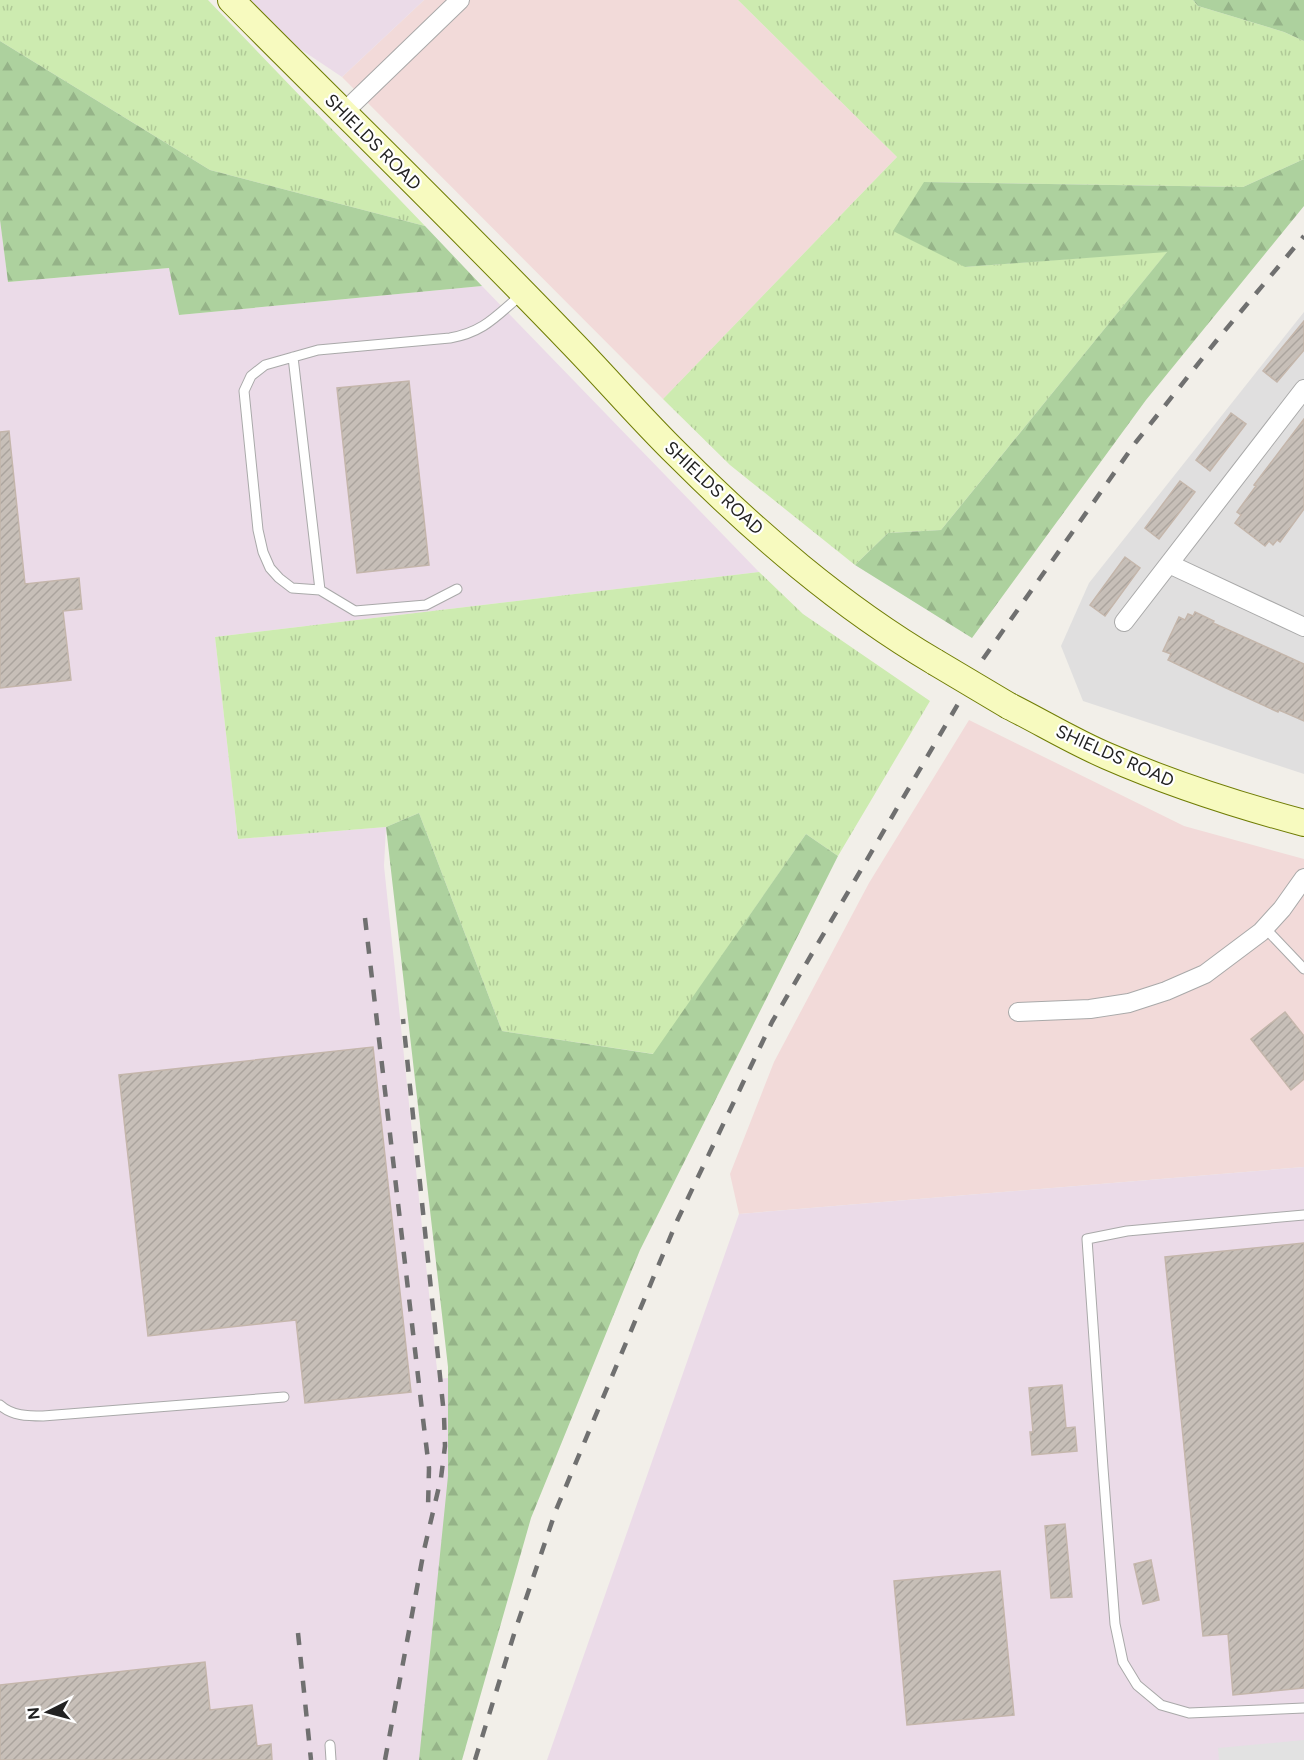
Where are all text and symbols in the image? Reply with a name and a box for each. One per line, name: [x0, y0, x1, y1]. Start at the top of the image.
street label: SHIELDS ROAD: [320, 89, 426, 195]
street label: SHIELDS ROAD: [660, 437, 768, 539]
street label: SHIELDS ROAD: [1052, 720, 1178, 792]
north arrow: [18, 1682, 78, 1742]
text: N: [23, 1706, 44, 1721]

